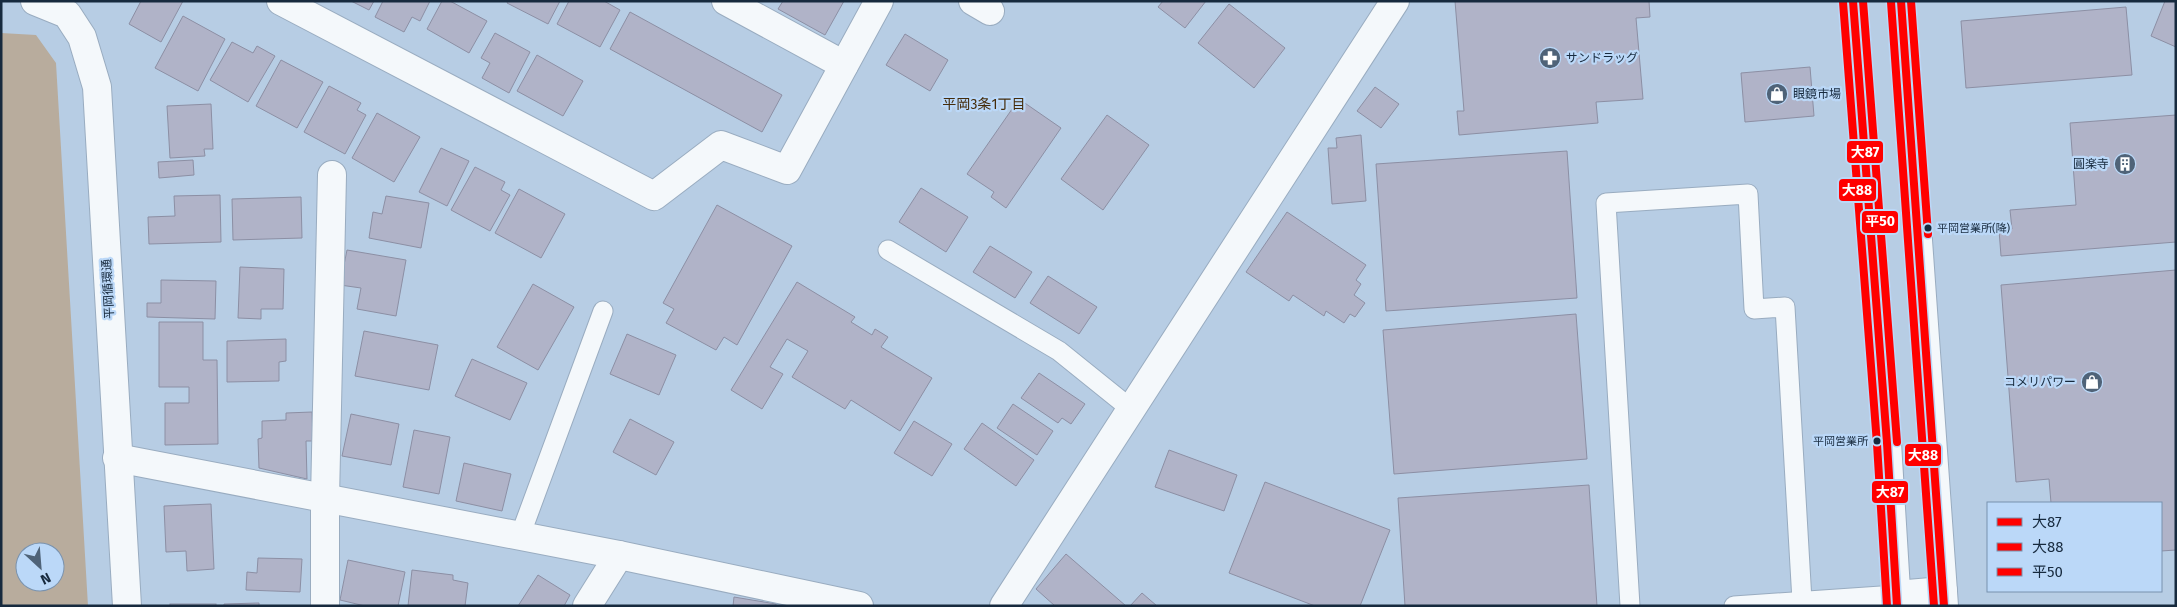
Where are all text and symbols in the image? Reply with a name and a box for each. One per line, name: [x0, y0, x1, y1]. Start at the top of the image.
pharmacy icon: サンドラッグ: [1538, 46, 1562, 70]
place label: サンドラッグ: [1566, 51, 1638, 65]
shop icon: 眼鏡市場: [1765, 82, 1789, 106]
place label: 眼鏡市場: [1793, 87, 1841, 101]
district label: 平岡3条1丁目: [942, 96, 1026, 113]
line badge: 大87: [1846, 140, 1884, 164]
text: 大87: [1851, 144, 1880, 161]
building icon: 圓楽寺: [2113, 152, 2137, 176]
place label: 圓楽寺: [2073, 157, 2109, 171]
line badge: 大88: [1838, 178, 1877, 202]
text: 大88: [1842, 182, 1872, 199]
line badge: 平50: [1861, 210, 1899, 234]
text: 平50: [1865, 213, 1895, 230]
place label: 平岡営業所(降): [1937, 222, 2011, 235]
marker: 平岡営業所(降): [1923, 223, 1933, 233]
street label: 平岡循環通: [99, 259, 117, 319]
shop icon: コメリパワー: [2080, 370, 2104, 394]
place label: コメリパワー: [2004, 375, 2076, 389]
place label: 平岡営業所: [1813, 435, 1869, 448]
marker: 平岡営業所: [1872, 436, 1882, 446]
line badge: 大88: [1904, 443, 1942, 467]
text: 大88: [1908, 447, 1938, 464]
line badge: 大87: [1871, 480, 1909, 504]
text: 大87: [1876, 484, 1905, 501]
legend: [1987, 502, 2162, 592]
text: 大87: [2032, 513, 2062, 531]
text: 大88: [2032, 538, 2064, 556]
north arrow: [15, 542, 65, 592]
text: 平50: [2032, 563, 2063, 581]
text: N: [38, 569, 53, 588]

